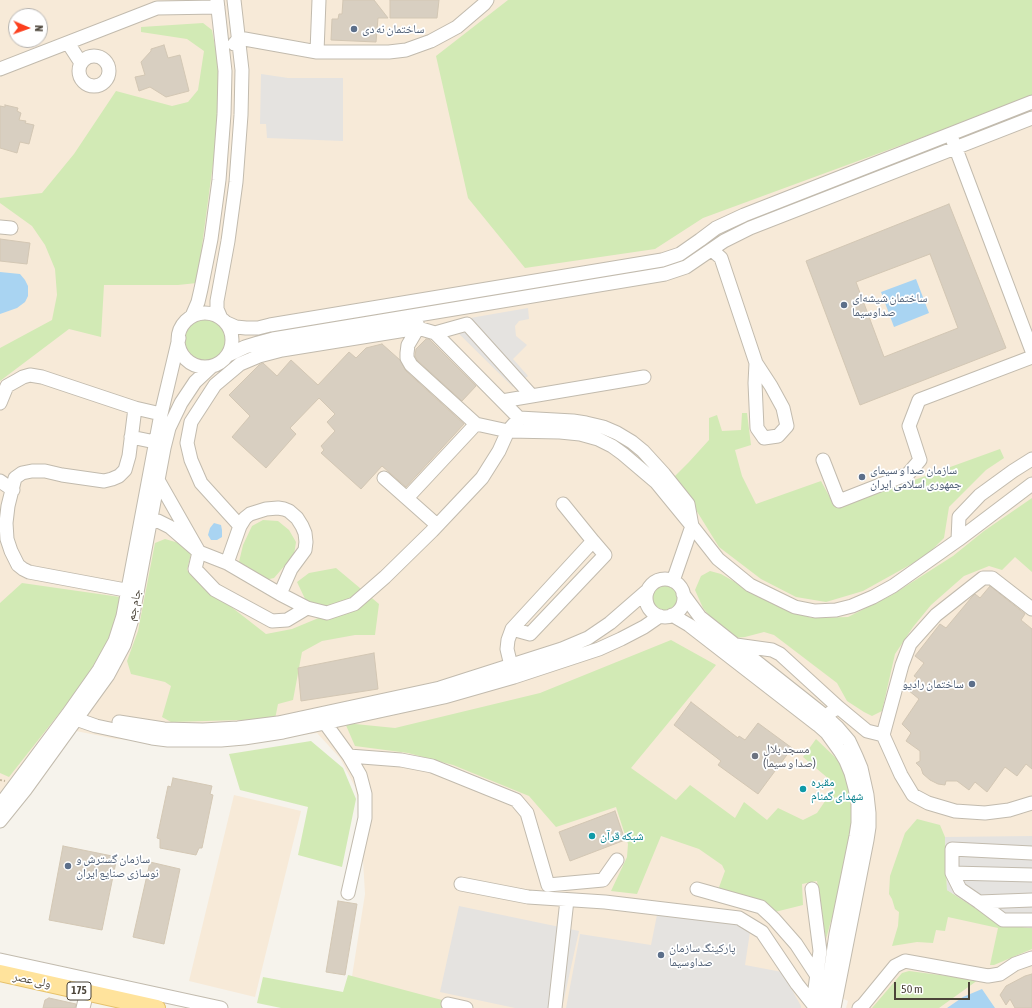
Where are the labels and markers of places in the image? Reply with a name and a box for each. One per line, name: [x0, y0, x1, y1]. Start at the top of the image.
place label: ساختمان نه دی: [362, 22, 424, 36]
marker: ساختمان نه دی: [349, 24, 359, 34]
place label: ساختمان شیشه‌ای صداوسیما: [852, 291, 927, 319]
marker: ساختمان شیشه‌ای صداوسیما: [839, 300, 849, 310]
place label: سازمان صدا و سیمای جمهوری اسلامی ایران: [870, 463, 962, 491]
marker: سازمان صدا و سیمای جمهوری اسلامی ایران: [857, 472, 867, 482]
place label: ساختمان رادیو: [902, 677, 964, 691]
marker: ساختمان رادیو: [967, 679, 977, 689]
place label: مسجد بلال (صدا و سیما): [763, 742, 816, 770]
marker: مسجد بلال (صدا و سیما): [750, 751, 760, 761]
place label: مقبره شهدای گمنام: [811, 775, 863, 803]
marker: مقبره شهدای گمنام: [798, 784, 808, 794]
place label: شبکه قرآن: [600, 829, 644, 843]
marker: شبکه قرآن: [587, 831, 597, 841]
place label: سازمان گسترش و نوسازی صنایع ایران: [76, 852, 159, 880]
marker: سازمان گسترش و نوسازی صنایع ایران: [63, 861, 73, 871]
place label: پارکینگ سازمان صداوسیما: [669, 941, 736, 969]
marker: پارکینگ سازمان صداوسیما: [656, 950, 666, 960]

